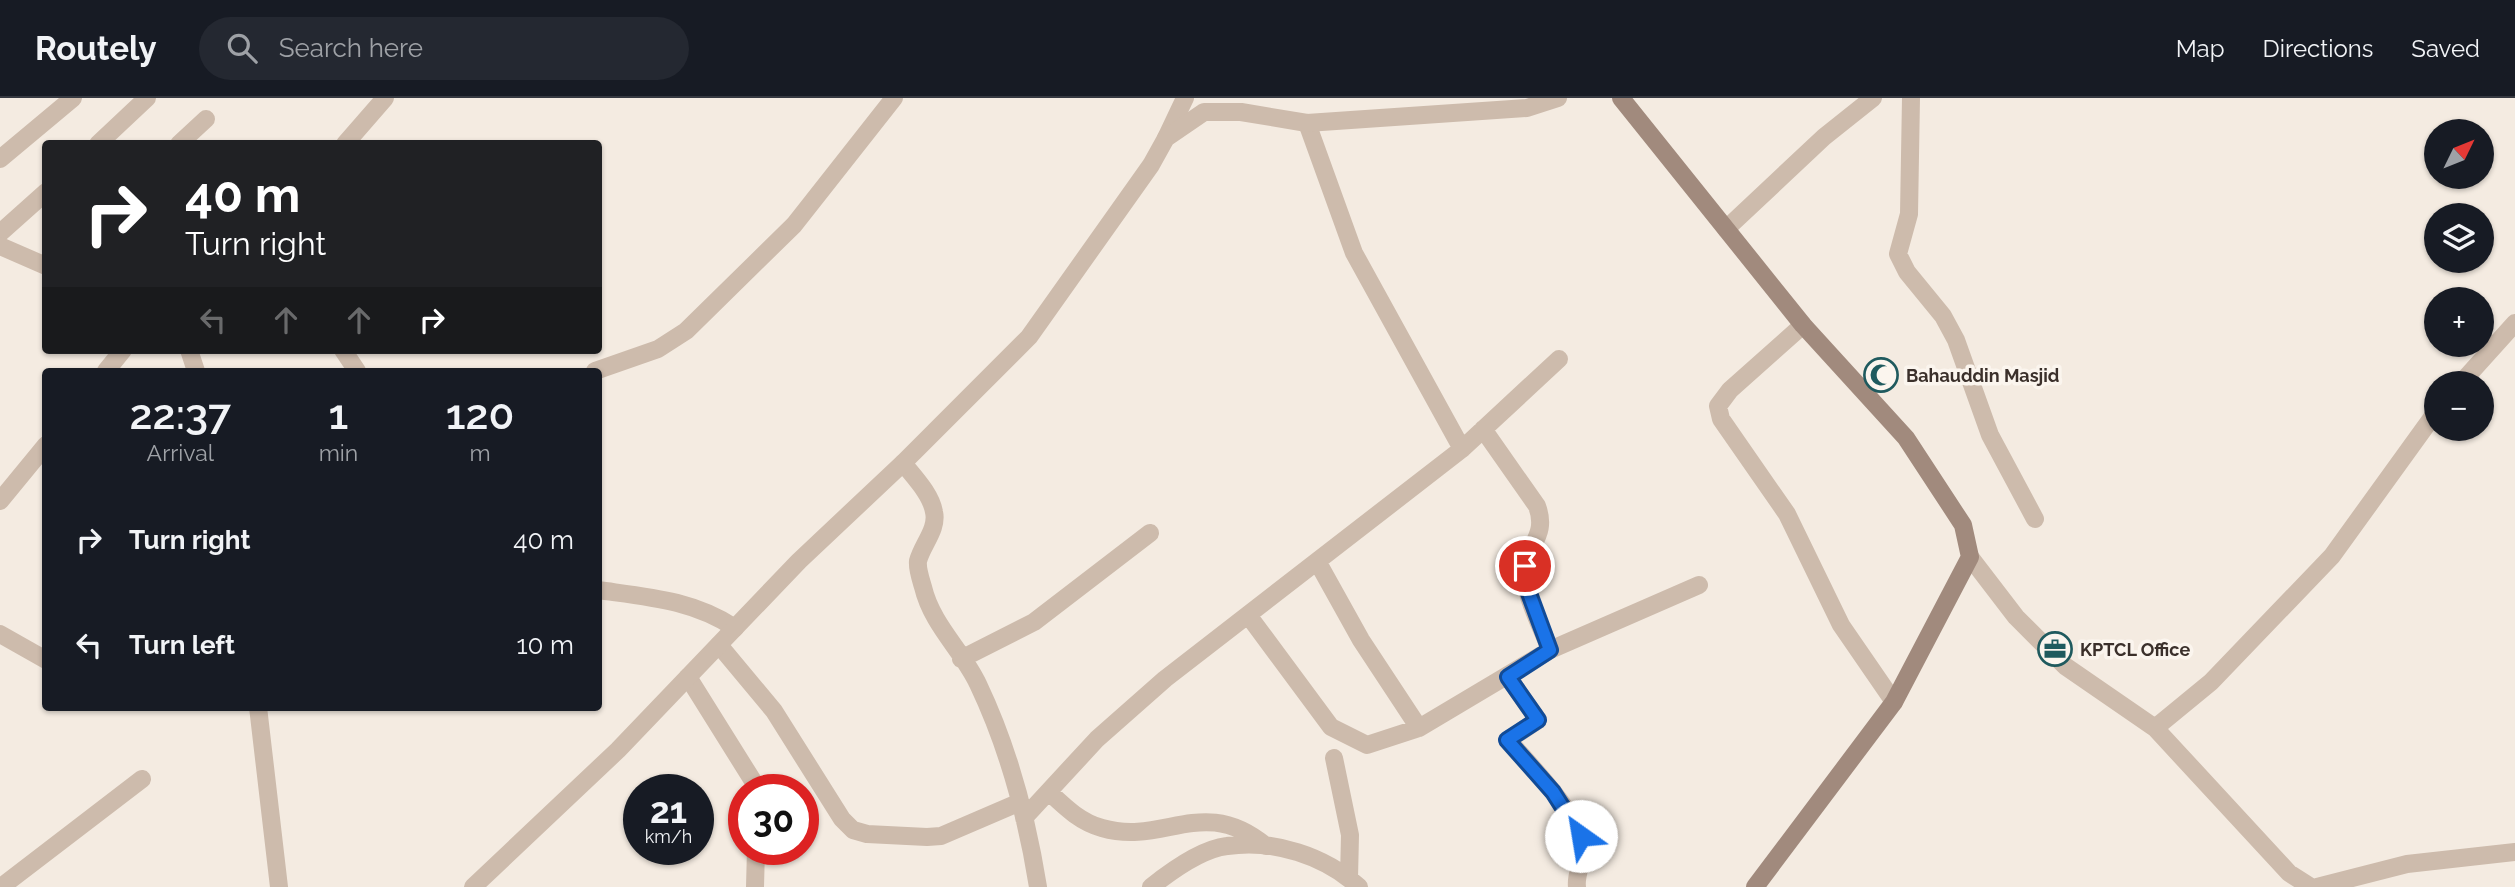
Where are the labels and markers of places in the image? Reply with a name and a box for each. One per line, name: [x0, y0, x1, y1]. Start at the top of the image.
mosque icon: Bahauddin Masjid: [1862, 356, 1900, 394]
place label: Bahauddin Masjid: [1906, 365, 2059, 386]
pin: [1495, 536, 1555, 596]
office icon: KPTCL Office: [2036, 630, 2074, 668]
place label: KPTCL Office: [2080, 639, 2190, 660]

